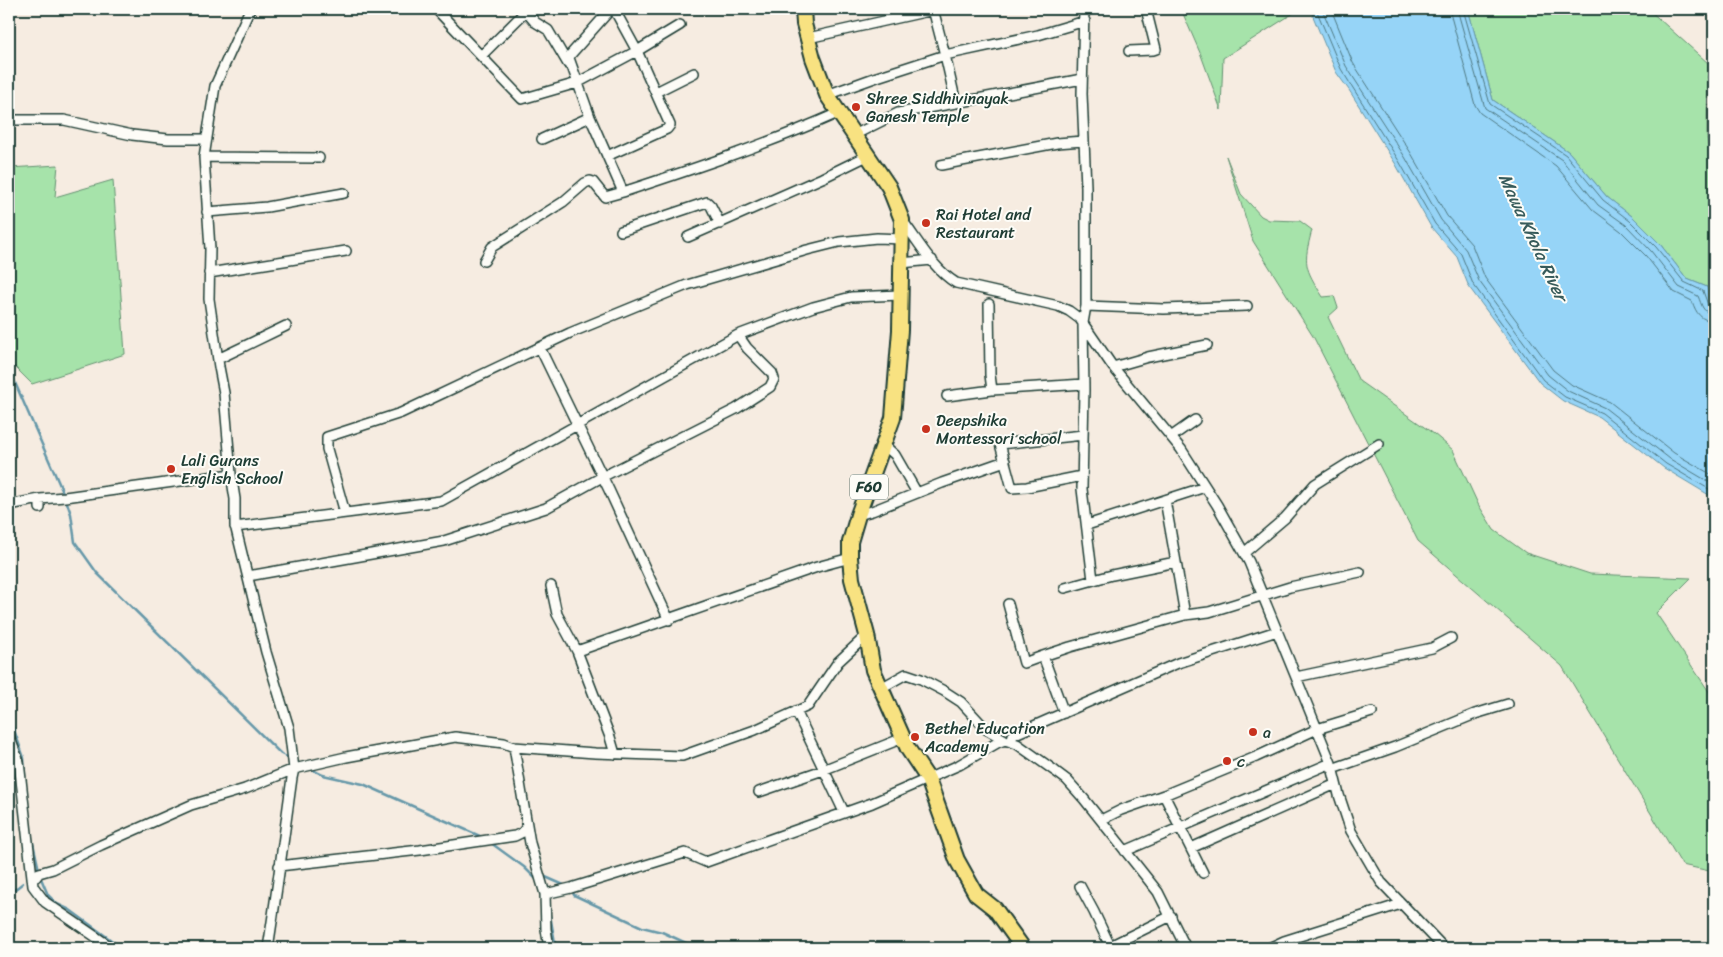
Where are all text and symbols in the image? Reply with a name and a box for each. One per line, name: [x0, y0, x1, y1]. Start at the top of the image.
place label: Shree Siddhivinayak Ganesh Temple: [866, 84, 1009, 131]
marker: Shree Siddhivinayak Ganesh Temple: [850, 101, 862, 113]
water label: Mawa Khola River: [1489, 168, 1578, 310]
place label: Rai Hotel and Restaurant: [936, 200, 1032, 247]
marker: Rai Hotel and Restaurant: [920, 217, 932, 229]
place label: Deepshika Montessori school: [936, 406, 1062, 453]
marker: Deepshika Montessori school: [920, 423, 932, 435]
place label: Lali Gurans English School: [181, 446, 283, 493]
marker: Lali Gurans English School: [165, 463, 177, 475]
road number: F60: [850, 474, 888, 500]
place label: Bethel Education Academy: [924, 714, 1045, 761]
place label: a: [1263, 718, 1271, 747]
marker: a: [1247, 726, 1259, 738]
marker: Bethel Education Academy: [909, 731, 921, 743]
place label: c: [1237, 747, 1245, 776]
marker: c: [1221, 755, 1233, 767]

